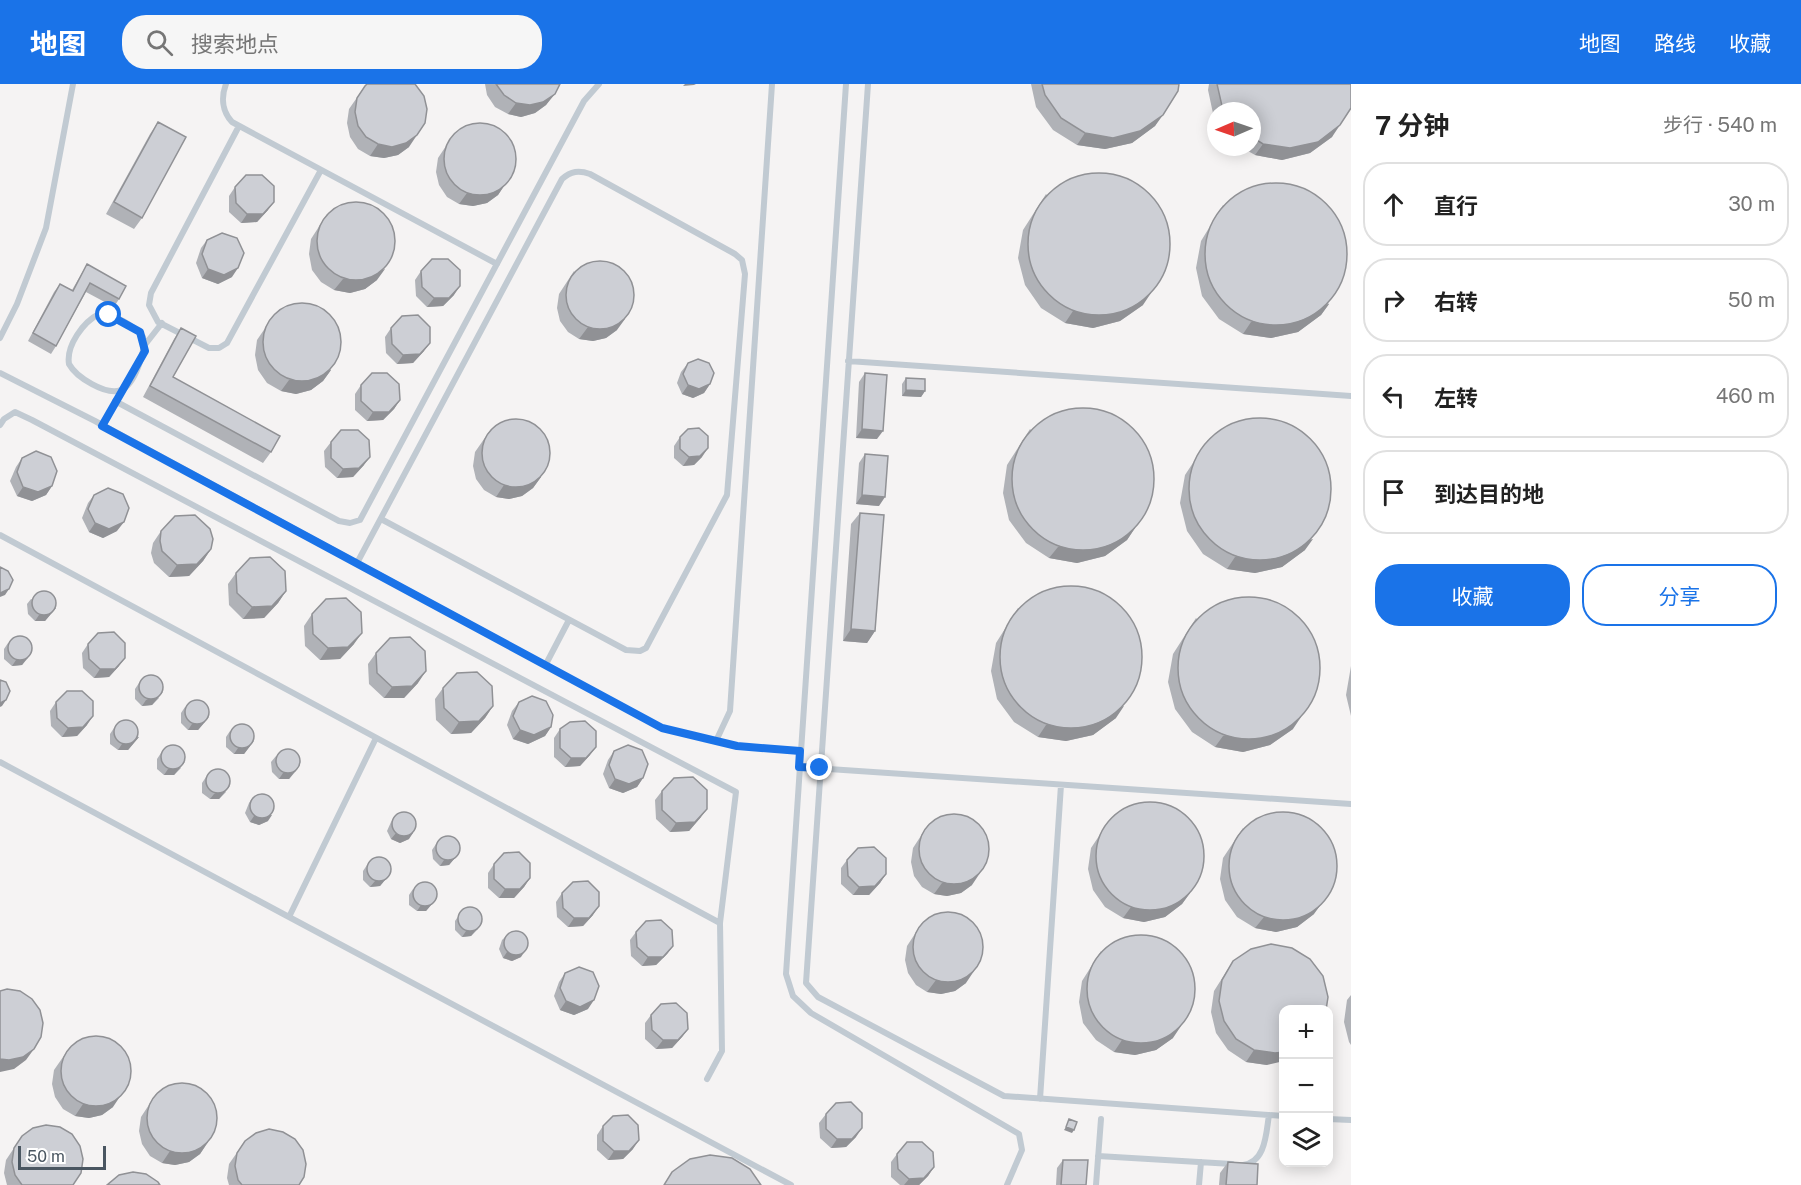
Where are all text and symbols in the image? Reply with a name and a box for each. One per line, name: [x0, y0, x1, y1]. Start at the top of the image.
search box: [122, 15, 542, 69]
icon: search: [143, 26, 176, 59]
text: 地图: [30, 27, 86, 60]
text: 搜索地点: [191, 31, 279, 57]
text: 地图: [1579, 31, 1621, 56]
text: 路线: [1654, 31, 1696, 56]
text: 收藏: [1729, 31, 1771, 56]
north arrow: [1207, 102, 1261, 156]
text: 7 分钟: [1375, 110, 1449, 141]
text: 步行 · 540 m: [1663, 113, 1777, 137]
icon: ahead: [1377, 188, 1410, 221]
text: 30 m: [1728, 192, 1775, 216]
text: 直行: [1434, 193, 1478, 219]
icon: right: [1377, 284, 1410, 317]
text: 50 m: [1728, 288, 1775, 312]
text: 右转: [1434, 289, 1478, 315]
route start: [95, 301, 121, 327]
icon: left: [1377, 380, 1410, 413]
text: 460 m: [1716, 384, 1775, 408]
text: 左转: [1434, 385, 1478, 411]
icon: arrive: [1377, 476, 1410, 509]
text: 到达目的地: [1434, 481, 1544, 507]
button: 收藏: [1375, 564, 1570, 626]
button: 分享: [1582, 564, 1777, 626]
route end: [806, 754, 832, 780]
map controls: [1279, 1005, 1333, 1167]
button: +: [1279, 1005, 1333, 1059]
button: −: [1279, 1059, 1333, 1113]
button: layers: [1279, 1113, 1333, 1167]
scale bar: [18, 1143, 106, 1170]
text: 50 m: [27, 1147, 65, 1166]

